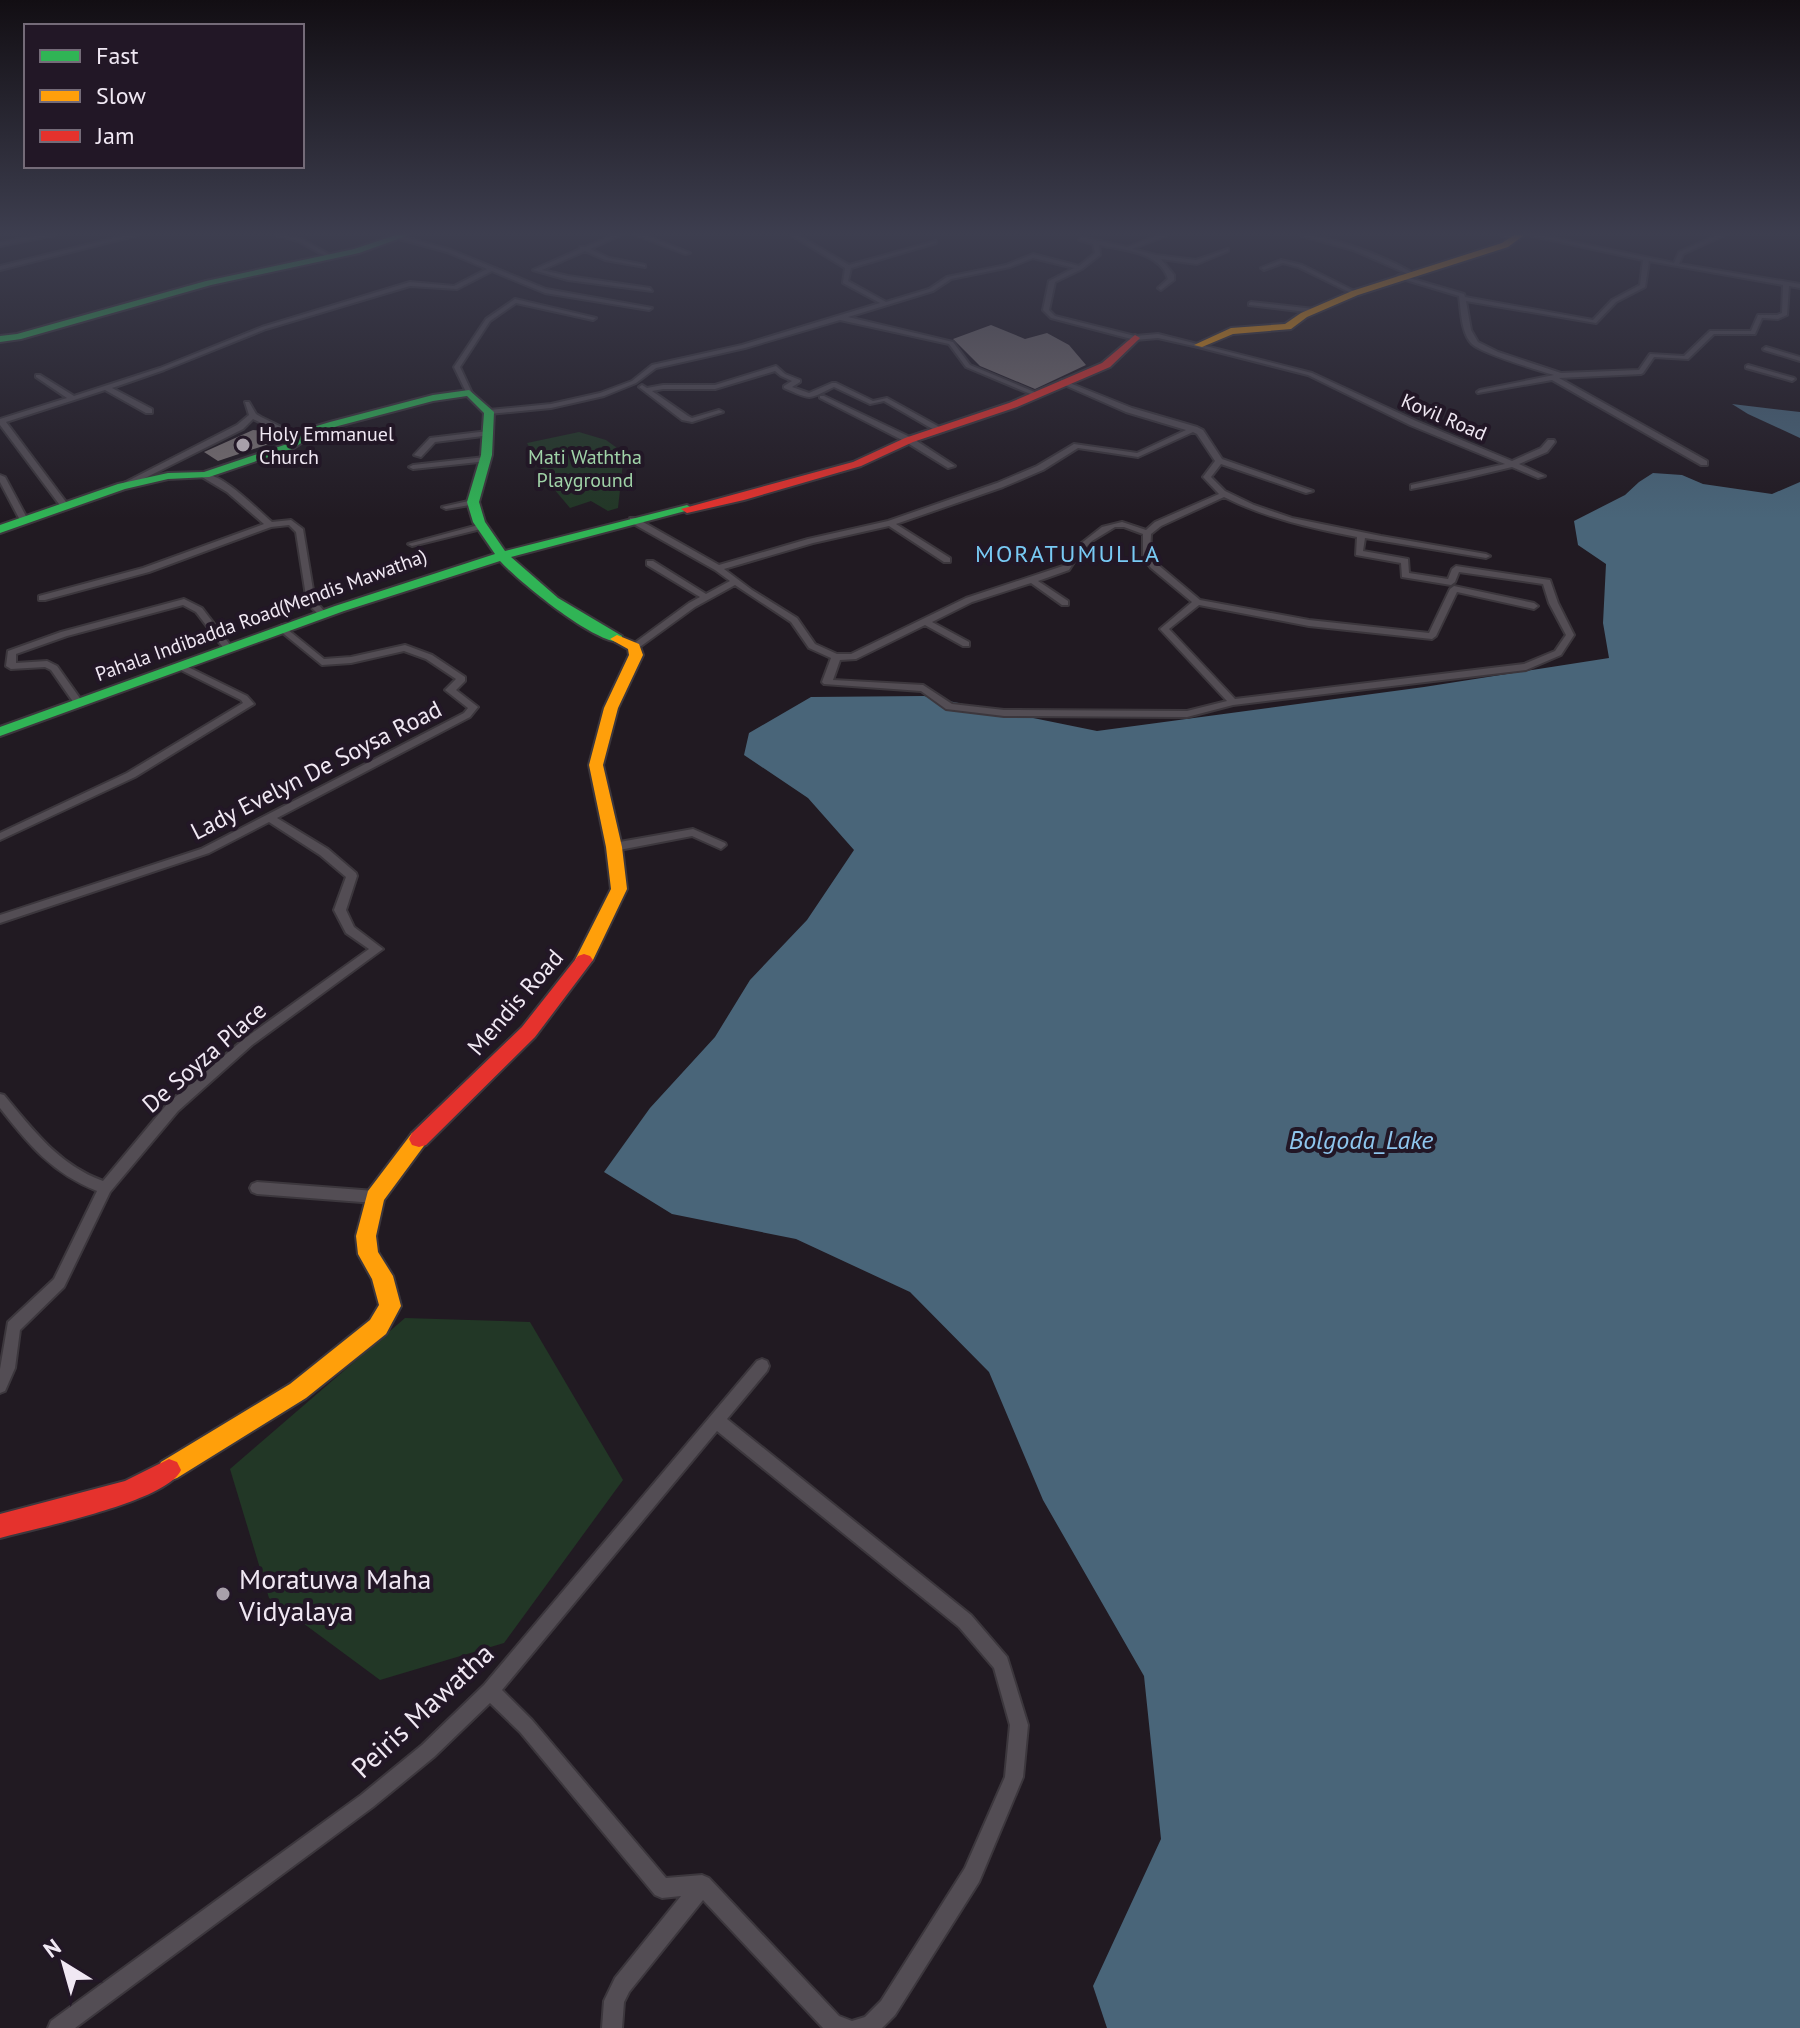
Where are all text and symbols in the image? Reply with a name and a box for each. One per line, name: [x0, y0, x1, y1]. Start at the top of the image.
legend: [24, 24, 304, 168]
text: Fast: [96, 40, 139, 71]
text: Slow: [96, 80, 146, 111]
text: Jam: [95, 120, 134, 151]
street label: Kovil Road: [1397, 387, 1491, 447]
place label: Holy Emmanuel Church: [259, 421, 394, 470]
marker: Holy Emmanuel Church: [234, 436, 252, 454]
park label: Mati Waththa Playground: [528, 444, 642, 493]
district label: MORATUMULLA: [975, 538, 1161, 569]
street label: Pahala Indibadda Road(Mendis Mawatha): [92, 543, 430, 687]
street label: Lady Evelyn De Soysa Road: [185, 693, 447, 847]
street label: Mendis Road: [460, 942, 570, 1062]
street label: De Soyza Place: [136, 995, 272, 1119]
water label: Bolgoda_Lake: [1289, 1123, 1433, 1156]
place label: Moratuwa Maha Vidyalaya: [238, 1560, 431, 1629]
marker: Moratuwa Maha Vidyalaya: [214, 1585, 232, 1603]
street label: Peiris Mawatha: [343, 1634, 501, 1786]
north arrow: [24, 1924, 104, 2004]
text: N: [38, 1932, 66, 1964]

